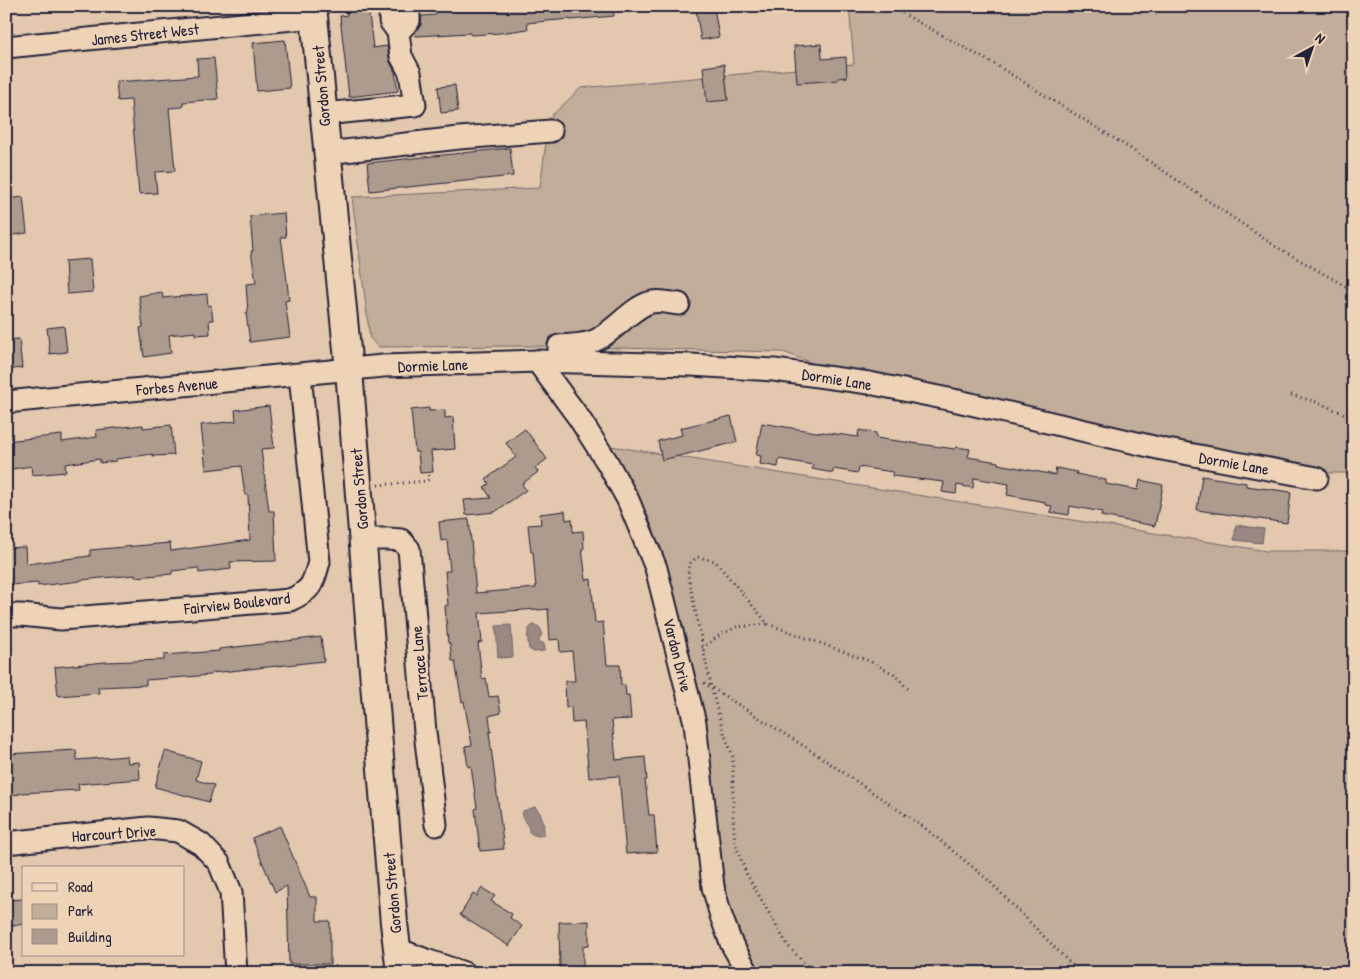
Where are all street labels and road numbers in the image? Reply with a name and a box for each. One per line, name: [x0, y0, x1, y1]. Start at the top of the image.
street label: James Street West: [90, 17, 200, 51]
street label: Gordon Street: [306, 44, 335, 127]
street label: Dormie Lane: [397, 353, 469, 377]
street label: Dormie Lane: [800, 363, 874, 395]
street label: Forbes Avenue: [134, 371, 219, 401]
street label: Dormie Lane: [1197, 446, 1271, 480]
street label: Gordon Street: [344, 447, 373, 530]
street label: Fairview Boulevard: [182, 587, 291, 620]
street label: Vardon Drive: [658, 616, 698, 695]
street label: Terrace Lane: [405, 624, 433, 701]
street label: Harcourt Drive: [71, 819, 158, 847]
street label: Gordon Street: [377, 851, 406, 934]

